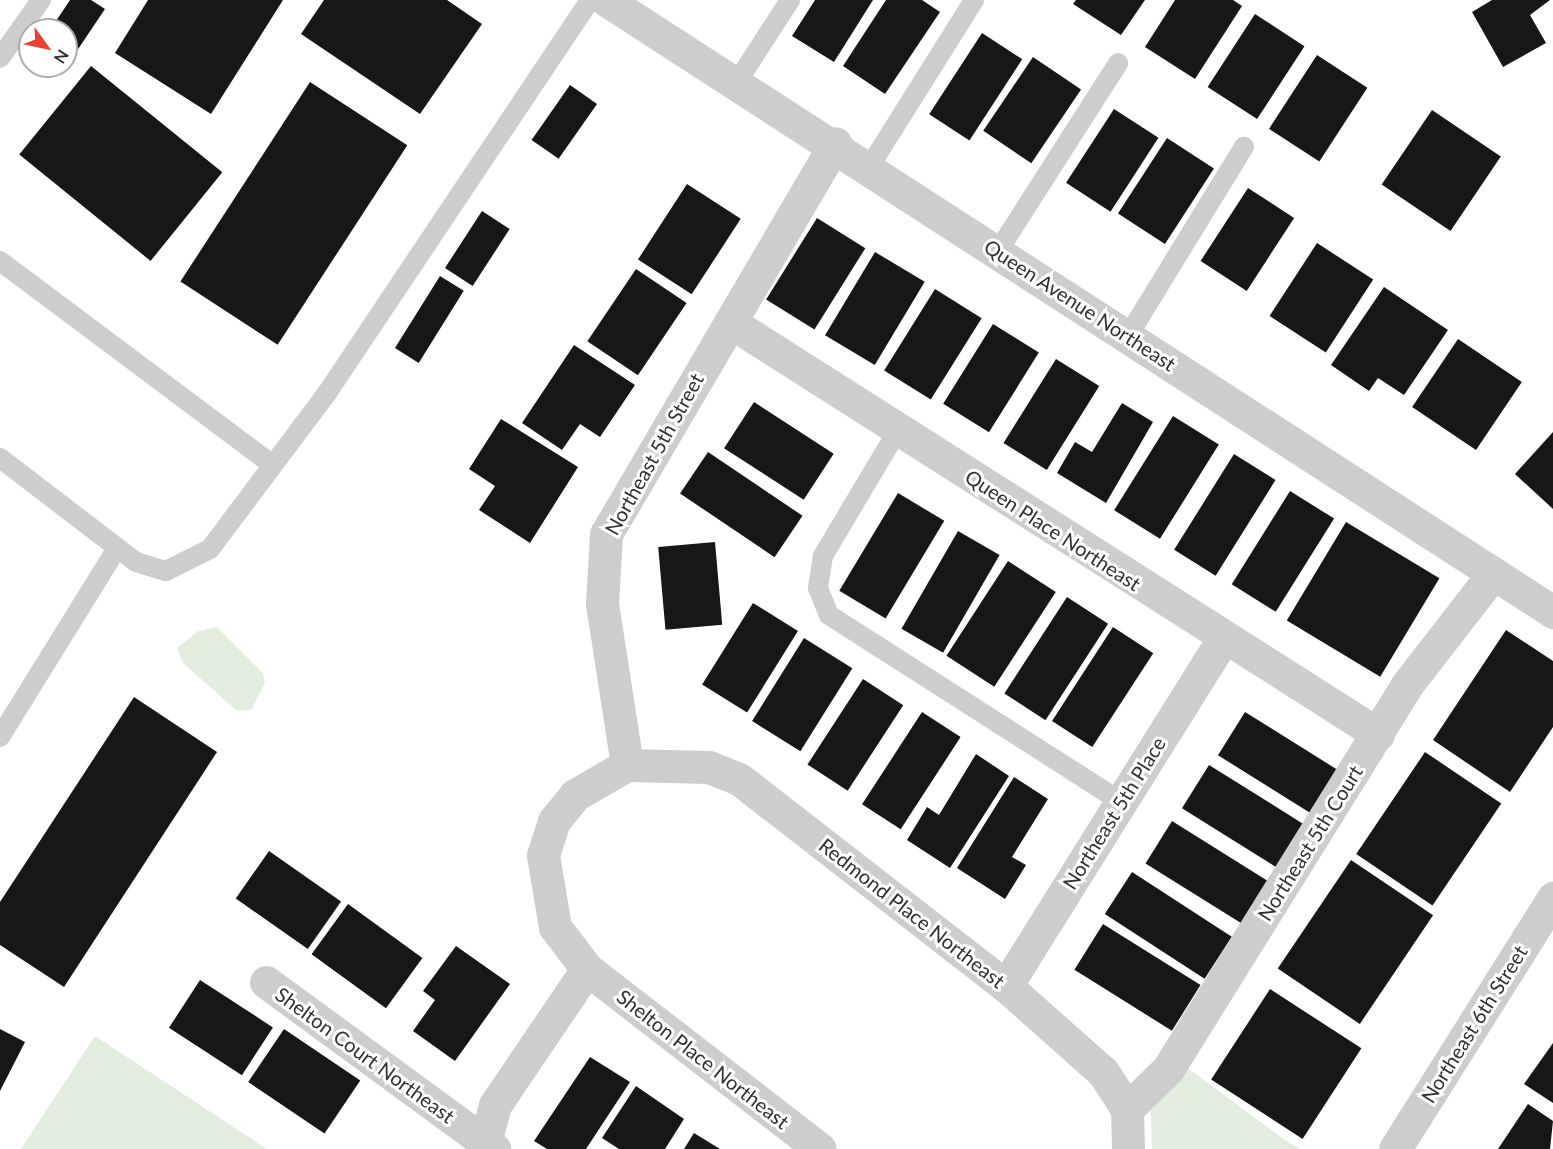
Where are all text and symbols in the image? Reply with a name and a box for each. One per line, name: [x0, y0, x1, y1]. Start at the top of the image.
north arrow: [18, 18, 78, 78]
text: N: [51, 47, 73, 67]
street label: Queen Avenue Northeast: [980, 234, 1180, 376]
street label: Northeast 5th Street: [600, 369, 708, 539]
street label: Queen Place Northeast: [961, 464, 1145, 596]
street label: Northeast 5th Place: [1057, 732, 1171, 894]
street label: Northeast 5th Court: [1253, 761, 1367, 925]
street label: Redmond Place Northeast: [814, 833, 1010, 993]
street label: Northeast 6th Street: [1416, 941, 1532, 1107]
street label: Shelton Court Northeast: [271, 982, 459, 1128]
street label: Shelton Place Northeast: [612, 984, 794, 1134]

